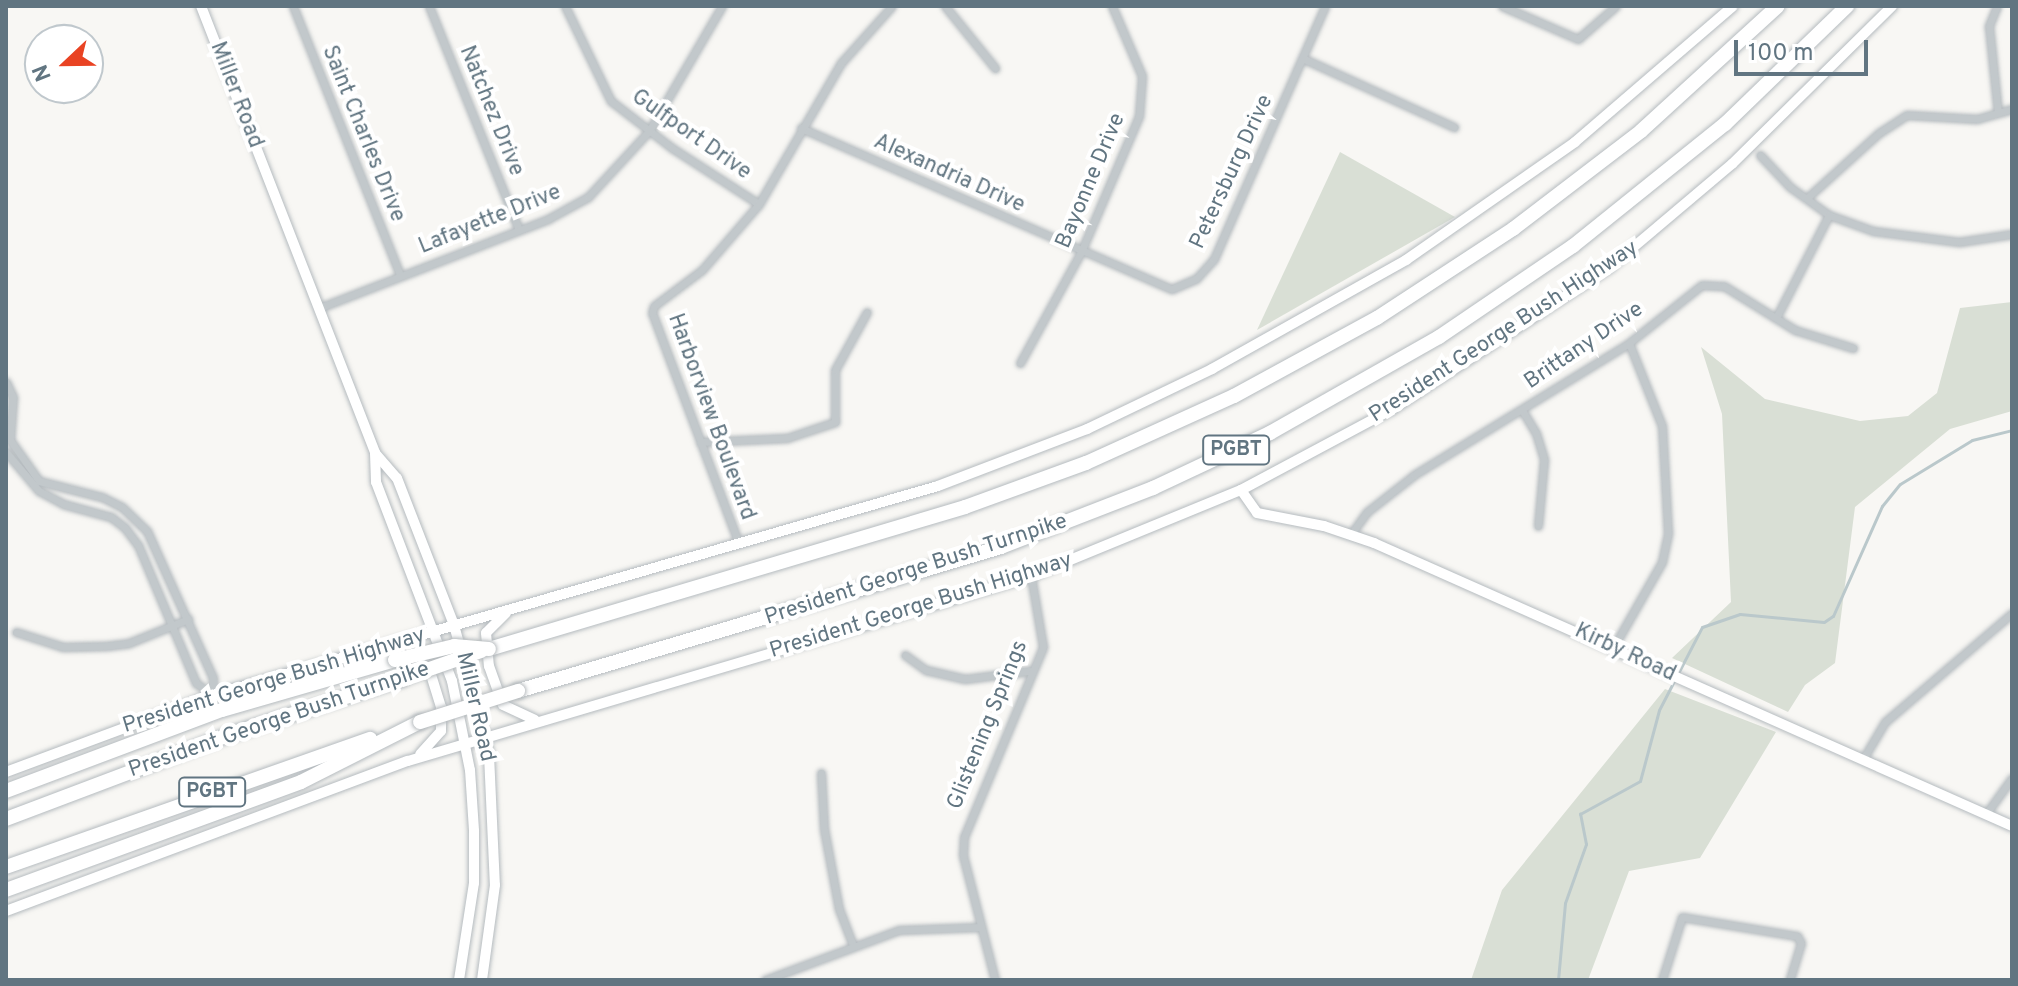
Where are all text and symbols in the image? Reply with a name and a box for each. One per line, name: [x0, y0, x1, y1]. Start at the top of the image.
north arrow: [24, 24, 104, 104]
scale bar: [1738, 24, 1872, 74]
street label: Miller Road: [204, 38, 268, 152]
text: 100 m: [1748, 39, 1814, 69]
street label: Saint Charles Drive: [316, 42, 410, 226]
street label: Natchez Drive: [453, 42, 529, 180]
text: N: [28, 60, 59, 85]
street label: Gulfport Drive: [626, 84, 756, 186]
street label: Petersburg Drive: [1185, 91, 1279, 253]
street label: Bayonne Drive: [1051, 109, 1131, 253]
street label: Alexandria Drive: [869, 129, 1029, 219]
street label: Lafayette Drive: [415, 179, 565, 261]
street label: President George Bush Highway: [1365, 235, 1643, 429]
street label: Brittany Drive: [1520, 297, 1648, 395]
street label: Harborview Boulevard: [661, 310, 761, 524]
road number: PGBT: [1202, 434, 1270, 466]
street label: President George Bush Turnpike: [761, 508, 1071, 632]
street label: President George Bush Highway: [766, 547, 1076, 665]
street label: Kirby Road: [1570, 618, 1680, 688]
street label: President George Bush Highway: [119, 622, 429, 740]
street label: Glistening Springs: [942, 637, 1034, 813]
street label: Miller Road: [450, 650, 500, 764]
street label: President George Bush Turnpike: [125, 656, 433, 784]
road number: PGBT: [178, 776, 246, 808]

